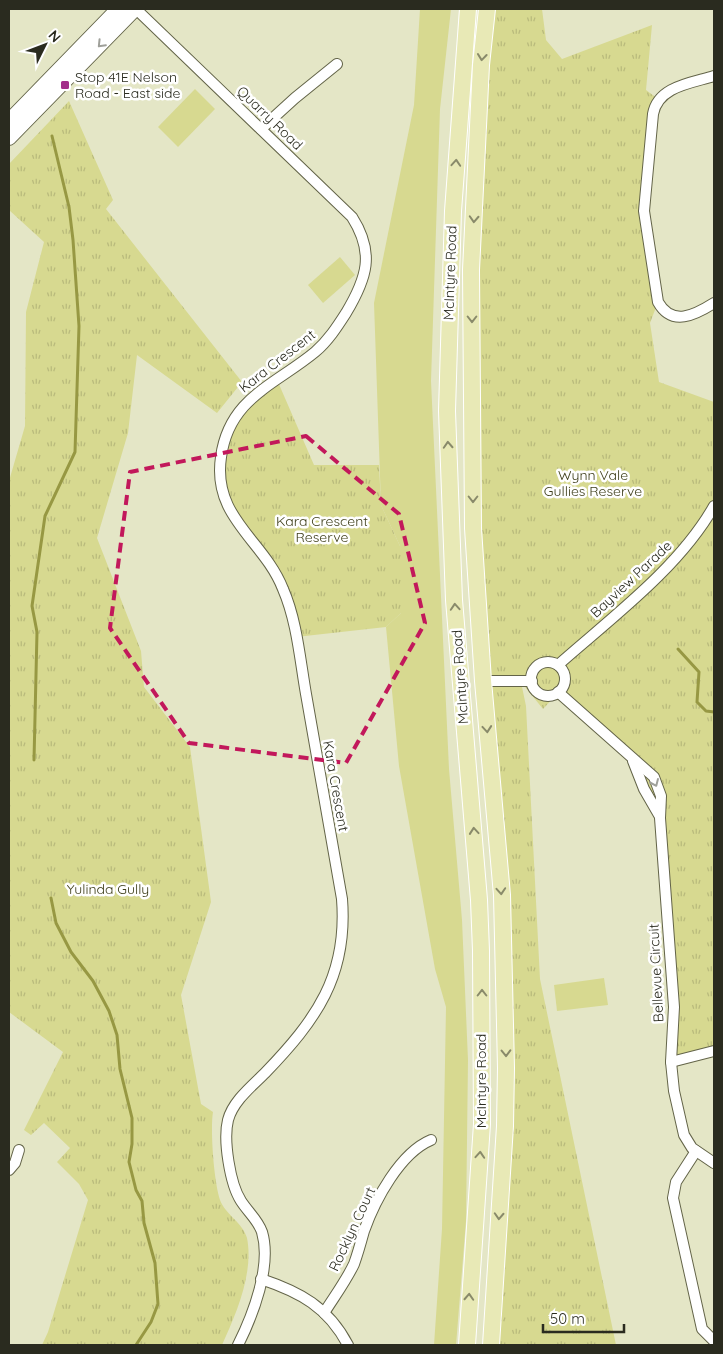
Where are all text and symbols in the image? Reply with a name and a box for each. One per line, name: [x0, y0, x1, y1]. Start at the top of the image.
north arrow: [20, 20, 70, 70]
text: N: [45, 26, 65, 46]
one-way arrow: [98, 38, 107, 47]
one-way arrow: [476, 53, 487, 61]
place label: Stop 41E Nelson Road - East side: [75, 68, 180, 102]
marker: Stop 41E Nelson Road - East side: [59, 79, 71, 91]
street label: Quarry Road: [233, 82, 307, 154]
one-way arrow: [451, 159, 462, 167]
one-way arrow: [468, 216, 479, 224]
street label: McIntyre Road: [439, 225, 461, 321]
one-way arrow: [467, 316, 477, 323]
street label: Kara Crescent: [235, 325, 319, 396]
one-way arrow: [443, 441, 454, 449]
park label: Wynn Vale Gullies Reserve: [544, 466, 642, 500]
one-way arrow: [468, 496, 478, 503]
park label: Kara Crescent Reserve: [276, 512, 368, 546]
street label: Bayview Parade: [586, 537, 676, 621]
one-way arrow: [449, 603, 460, 611]
street label: McIntyre Road: [448, 629, 472, 725]
one-way arrow: [481, 725, 492, 733]
street label: Kara Crescent: [319, 739, 353, 833]
one-way arrow: [649, 778, 660, 787]
one-way arrow: [468, 826, 479, 834]
park label: Yulinda Gully: [67, 880, 149, 898]
one-way arrow: [496, 887, 507, 895]
street label: Bellevue Circuit: [644, 923, 668, 1023]
one-way arrow: [477, 989, 487, 996]
street label: McIntyre Road: [472, 1034, 490, 1128]
one-way arrow: [501, 1050, 511, 1058]
one-way arrow: [474, 1151, 485, 1159]
street label: Rocklyn Court: [325, 1184, 379, 1274]
one-way arrow: [494, 1212, 505, 1220]
one-way arrow: [464, 1292, 475, 1300]
scale bar: [543, 1302, 624, 1334]
text: 50 m: [550, 1309, 585, 1328]

